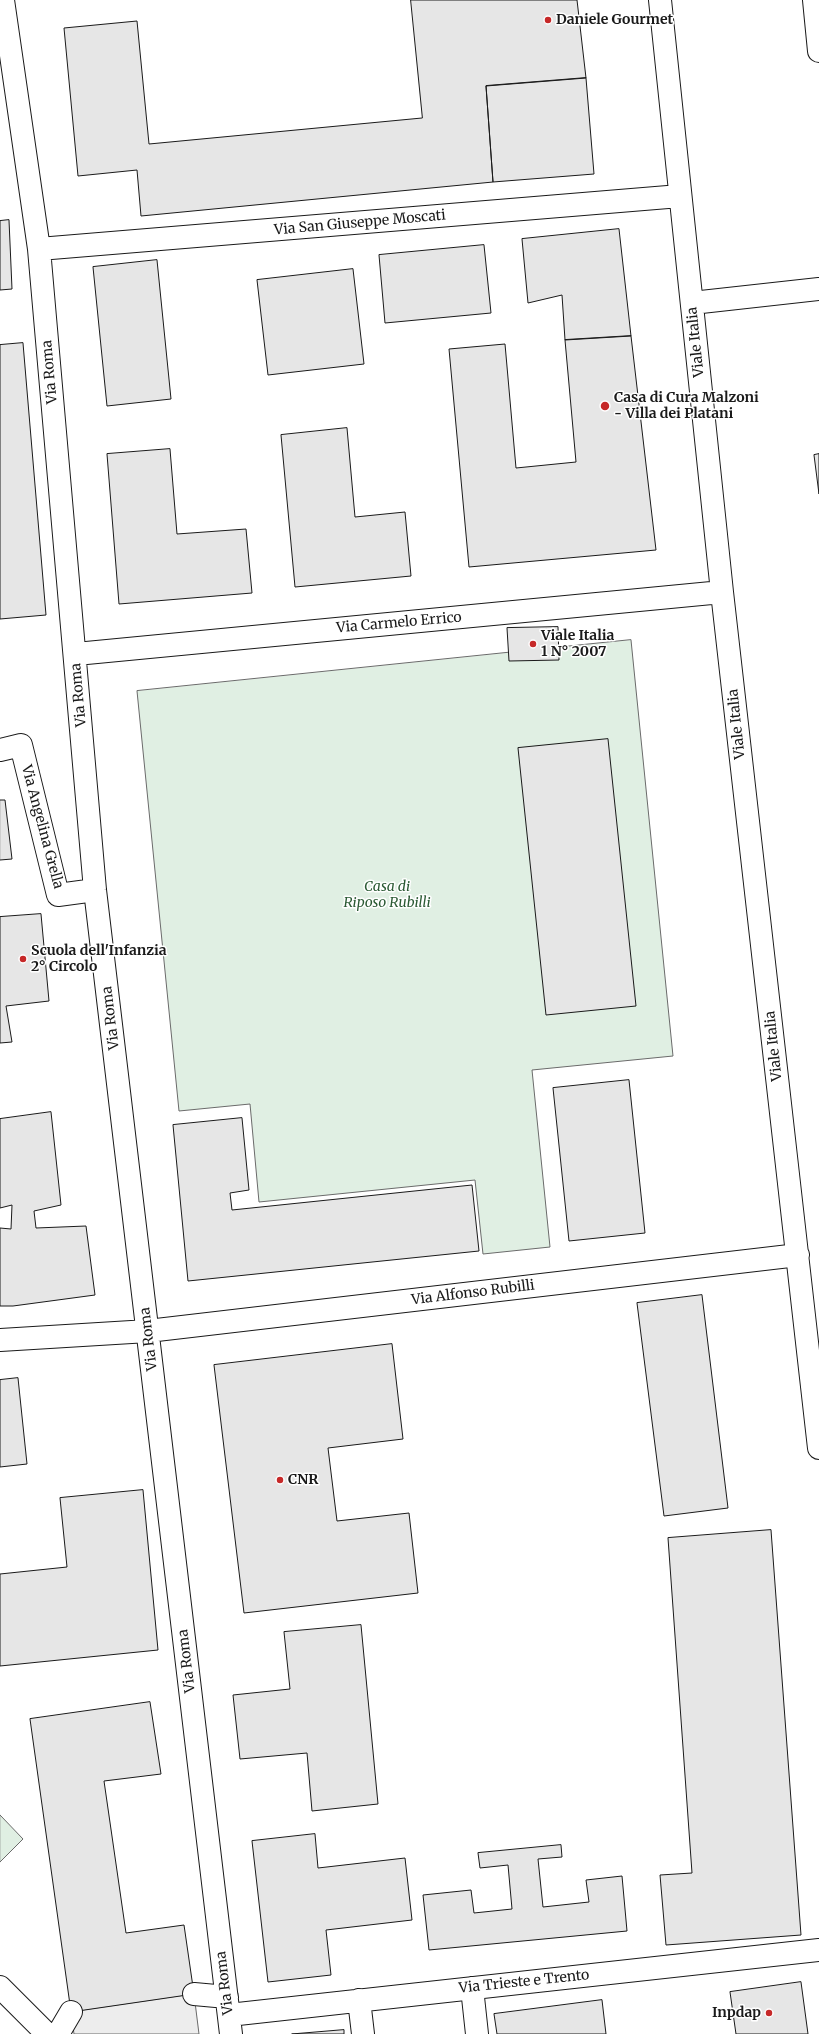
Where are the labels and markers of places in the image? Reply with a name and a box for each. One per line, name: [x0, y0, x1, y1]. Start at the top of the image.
place label: Daniele Gourmet: [556, 12, 673, 28]
marker: Daniele Gourmet: [543, 15, 553, 25]
place label: Casa di Cura Malzoni - Villa dei Platani: [614, 390, 759, 422]
marker: Casa di Cura Malzoni - Villa dei Platani: [599, 400, 611, 412]
place label: Viale Italia 1 N° 2007: [541, 628, 614, 660]
marker: Viale Italia 1 N° 2007: [528, 639, 538, 649]
place label: Scuola dell'Infanzia 2° Circolo: [31, 943, 167, 976]
marker: Scuola dell'Infanzia 2° Circolo: [18, 954, 28, 964]
place label: CNR: [288, 1472, 318, 1488]
marker: CNR: [275, 1475, 285, 1485]
place label: Inpdap: [712, 2005, 761, 2021]
marker: Inpdap: [764, 2008, 774, 2018]

